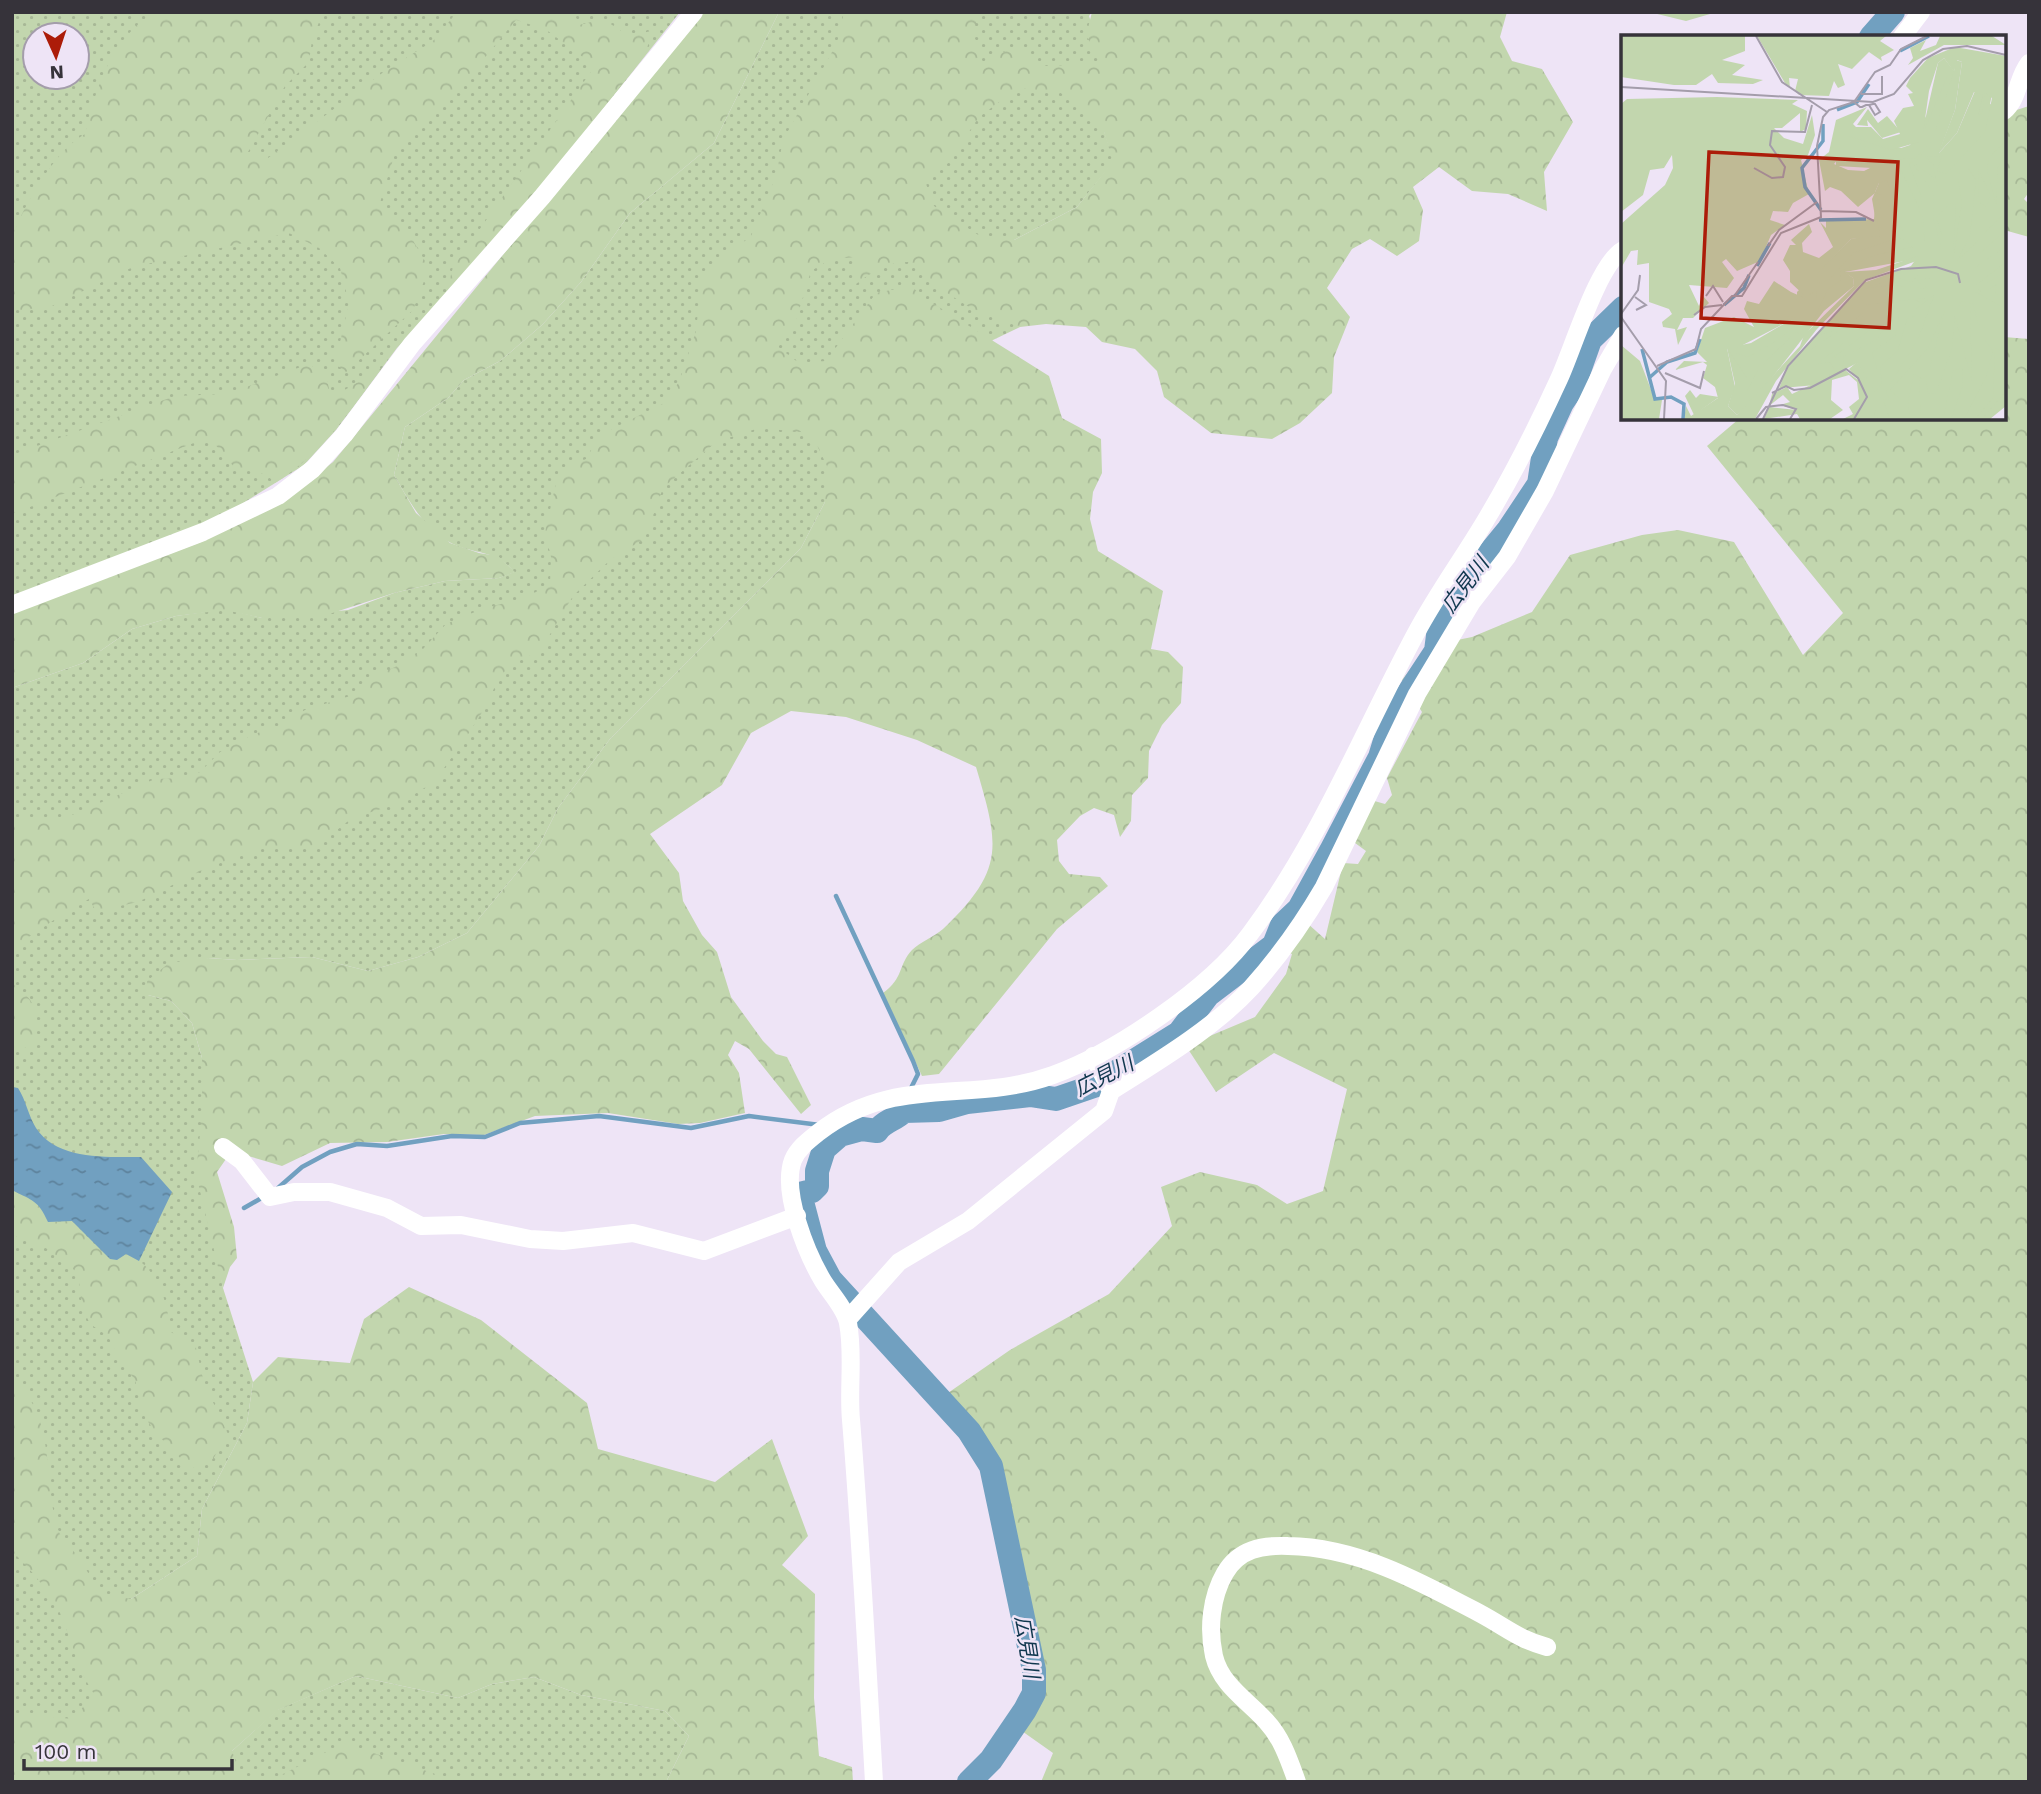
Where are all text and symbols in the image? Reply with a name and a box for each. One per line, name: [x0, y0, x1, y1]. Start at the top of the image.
north arrow: [21, 21, 91, 91]
inset map: [1621, 35, 2006, 420]
text: N: [49, 61, 65, 84]
water label: 広見川: [1436, 550, 1495, 617]
water label: 広見川: [1070, 1049, 1139, 1101]
water label: 広見川: [1010, 1614, 1045, 1682]
scale bar: [24, 1728, 233, 1772]
text: 100 m: [35, 1739, 97, 1764]

